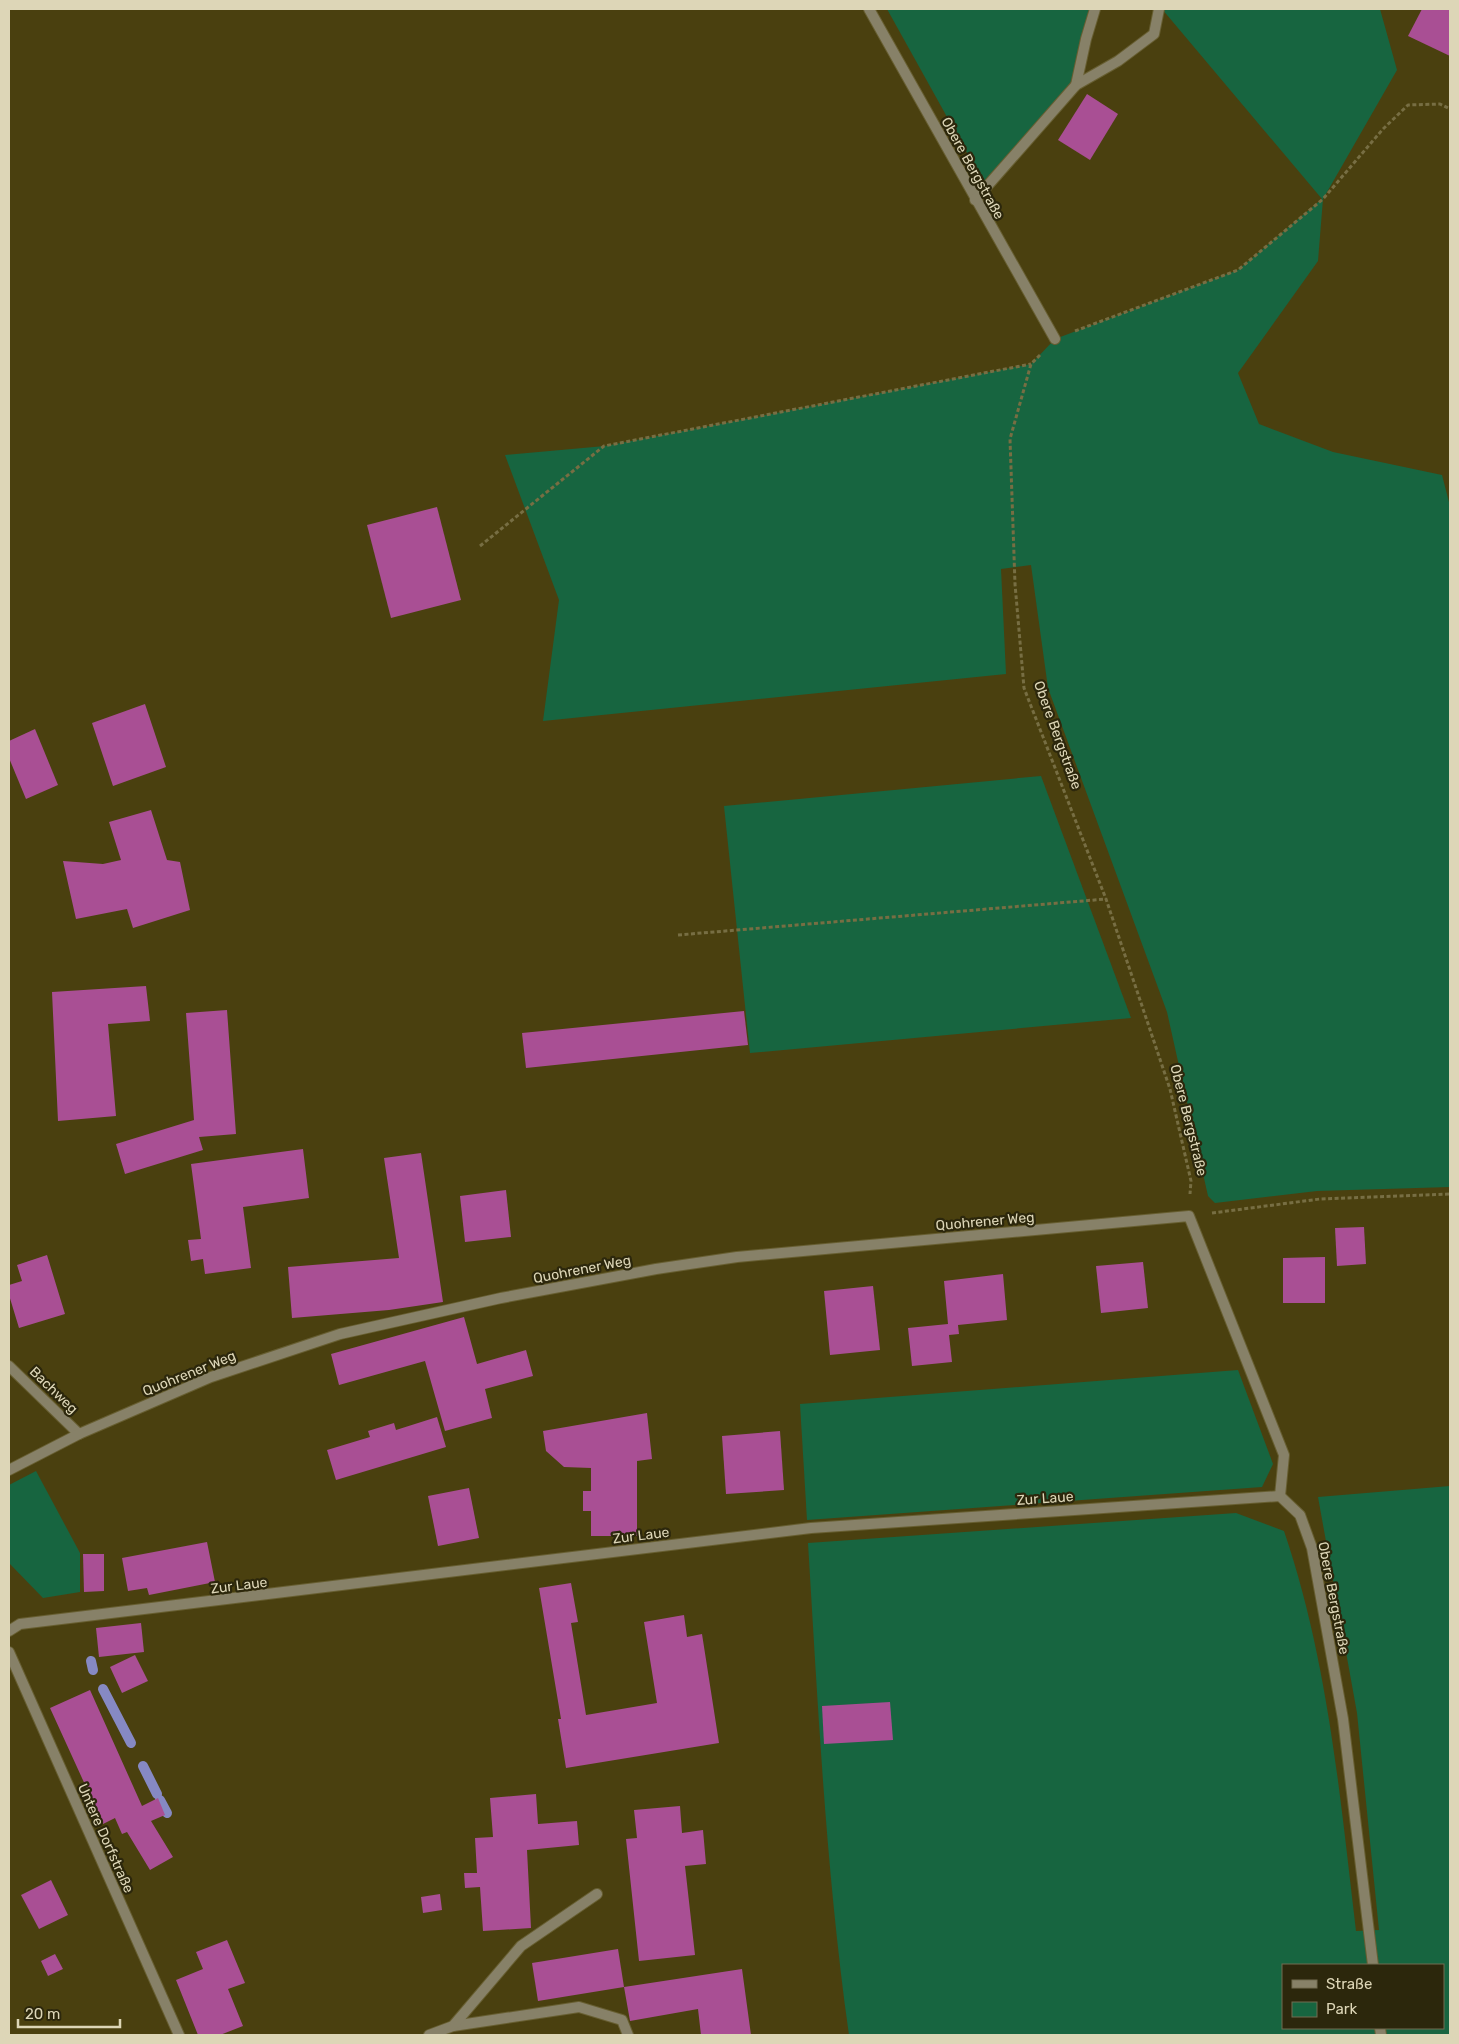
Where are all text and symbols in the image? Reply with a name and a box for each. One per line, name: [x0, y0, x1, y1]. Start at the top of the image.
street label: Obere Bergstraße: [937, 114, 1008, 223]
street label: Obere Bergstraße: [1030, 678, 1085, 792]
street label: Obere Bergstraße: [1166, 1063, 1211, 1178]
street label: Quohrener Weg: [935, 1209, 1035, 1234]
street label: Quohrener Weg: [532, 1252, 632, 1287]
street label: Quohrener Weg: [140, 1347, 238, 1400]
street label: Bachweg: [26, 1363, 81, 1417]
street label: Zur Laue: [1016, 1488, 1074, 1509]
street label: Zur Laue: [612, 1524, 670, 1547]
street label: Obere Bergstraße: [1314, 1540, 1353, 1656]
street label: Zur Laue: [210, 1574, 268, 1597]
street label: Untere Dorfstraße: [74, 1781, 137, 1896]
legend: [1282, 1964, 1444, 2029]
text: Straße: [1326, 1975, 1372, 1993]
scale bar: [18, 1996, 120, 2028]
text: Park: [1326, 2000, 1357, 2018]
text: 20 m: [25, 2005, 60, 2023]

